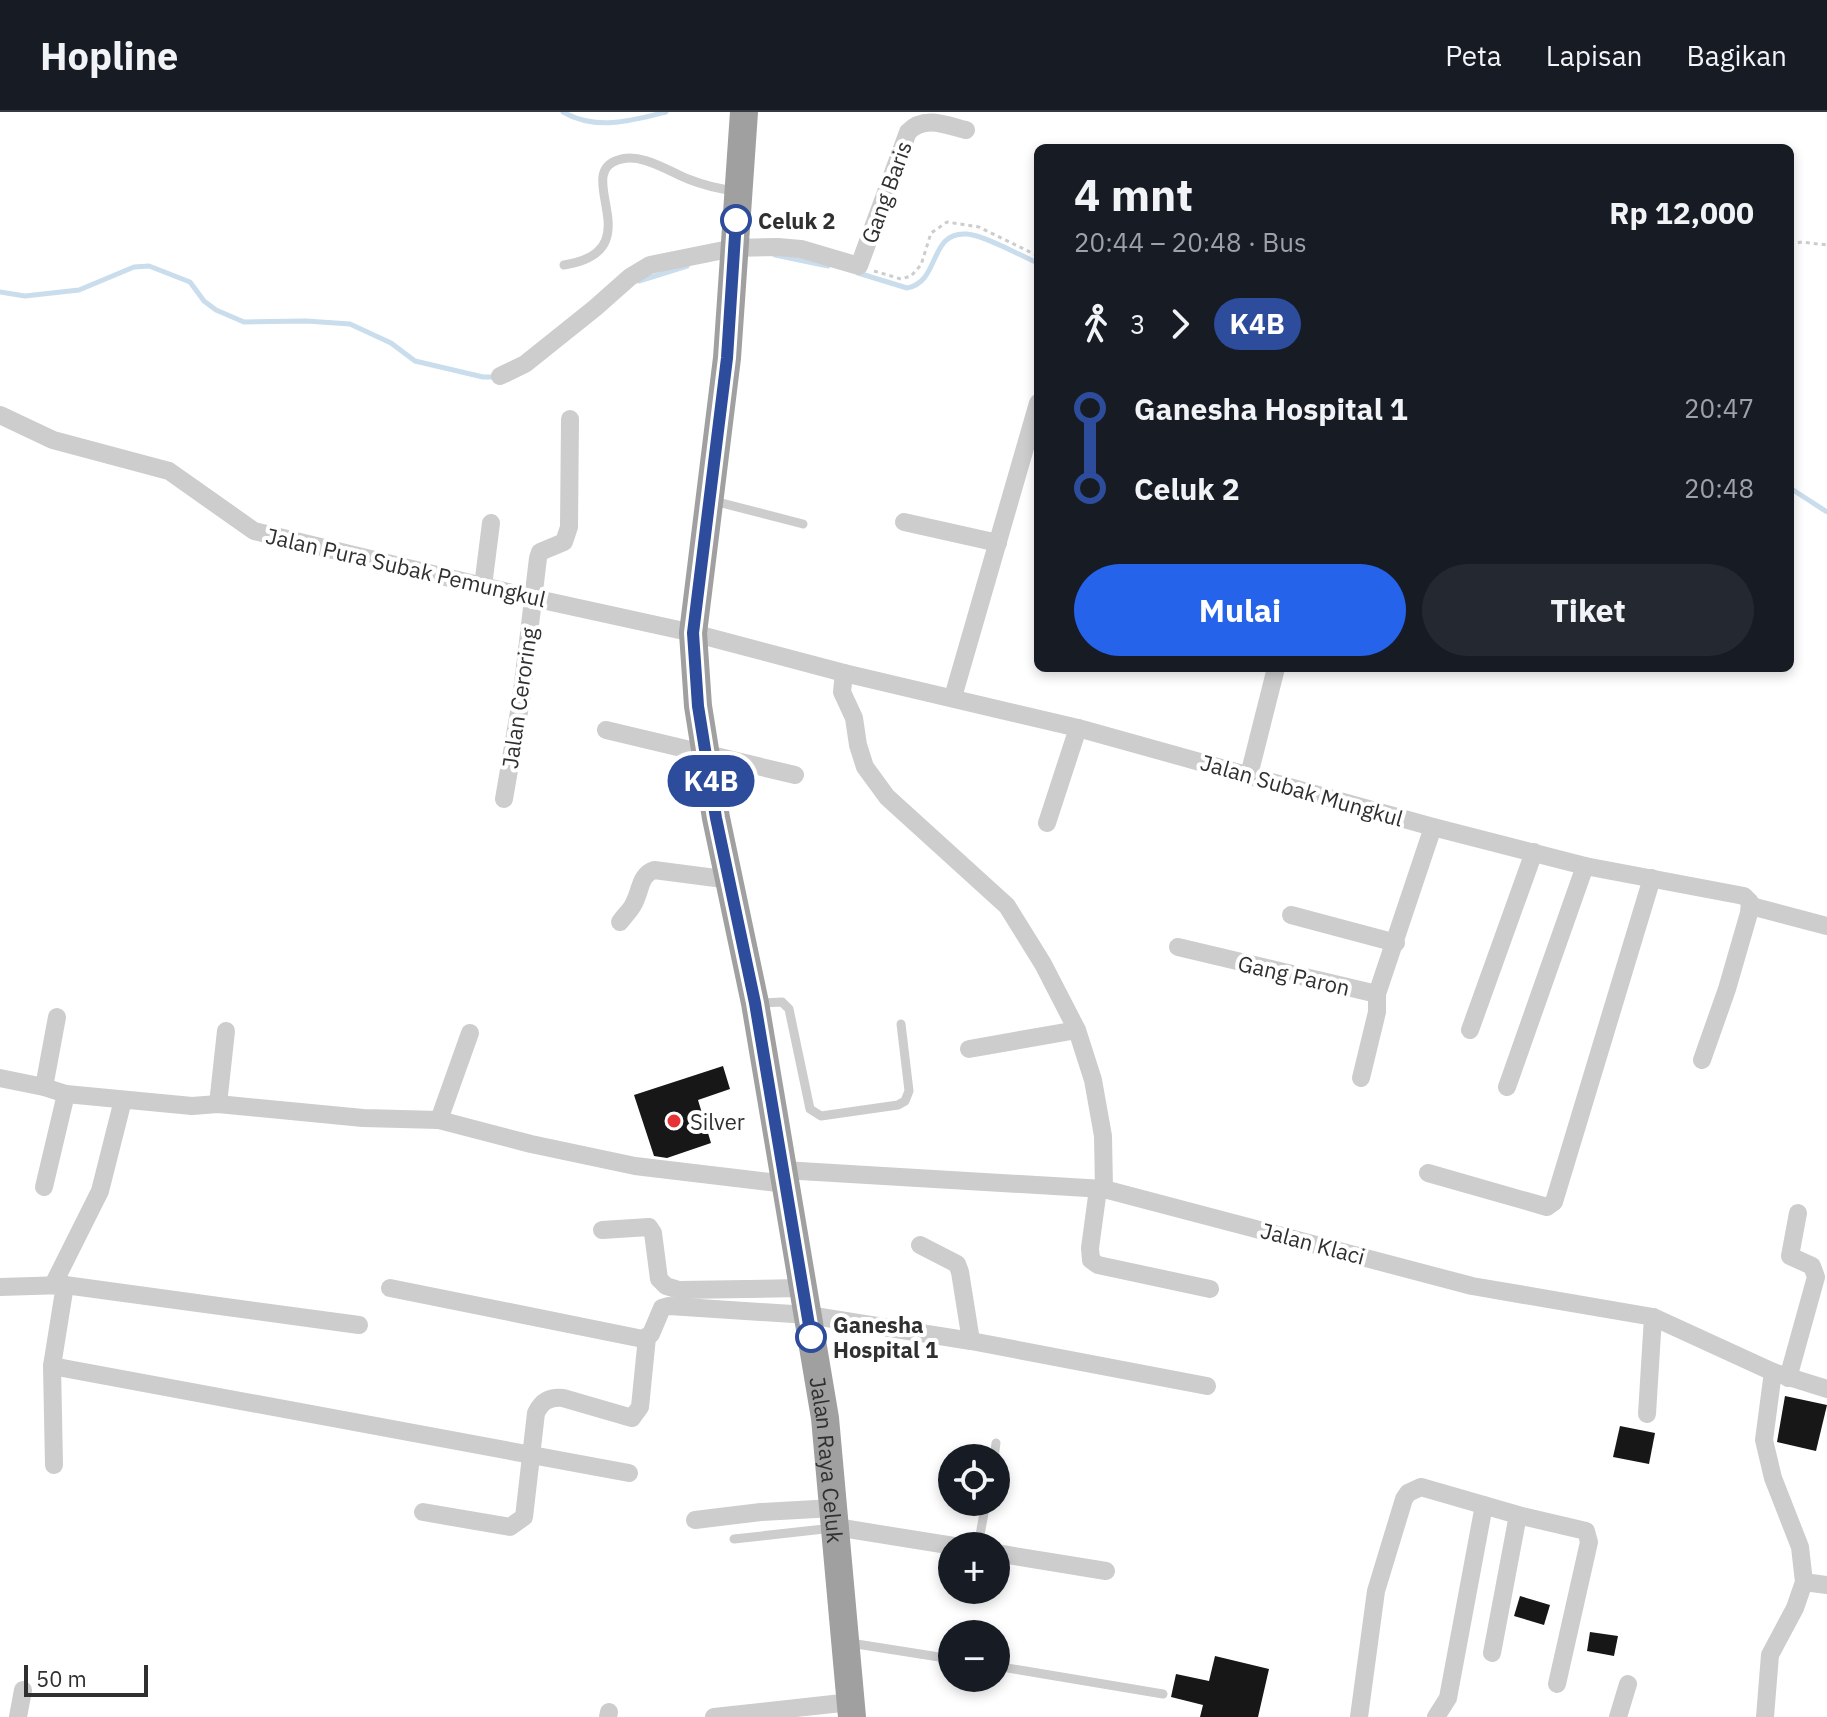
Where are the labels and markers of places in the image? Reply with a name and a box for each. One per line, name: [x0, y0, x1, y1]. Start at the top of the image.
marker: Celuk 2: [721, 205, 751, 235]
place label: Celuk 2: [758, 206, 836, 235]
place label: Silver: [690, 1107, 745, 1136]
marker: Silver: [665, 1112, 683, 1130]
place label: Ganesha Hospital 1: [833, 1310, 938, 1364]
marker: Ganesha Hospital 1: [796, 1322, 826, 1352]

